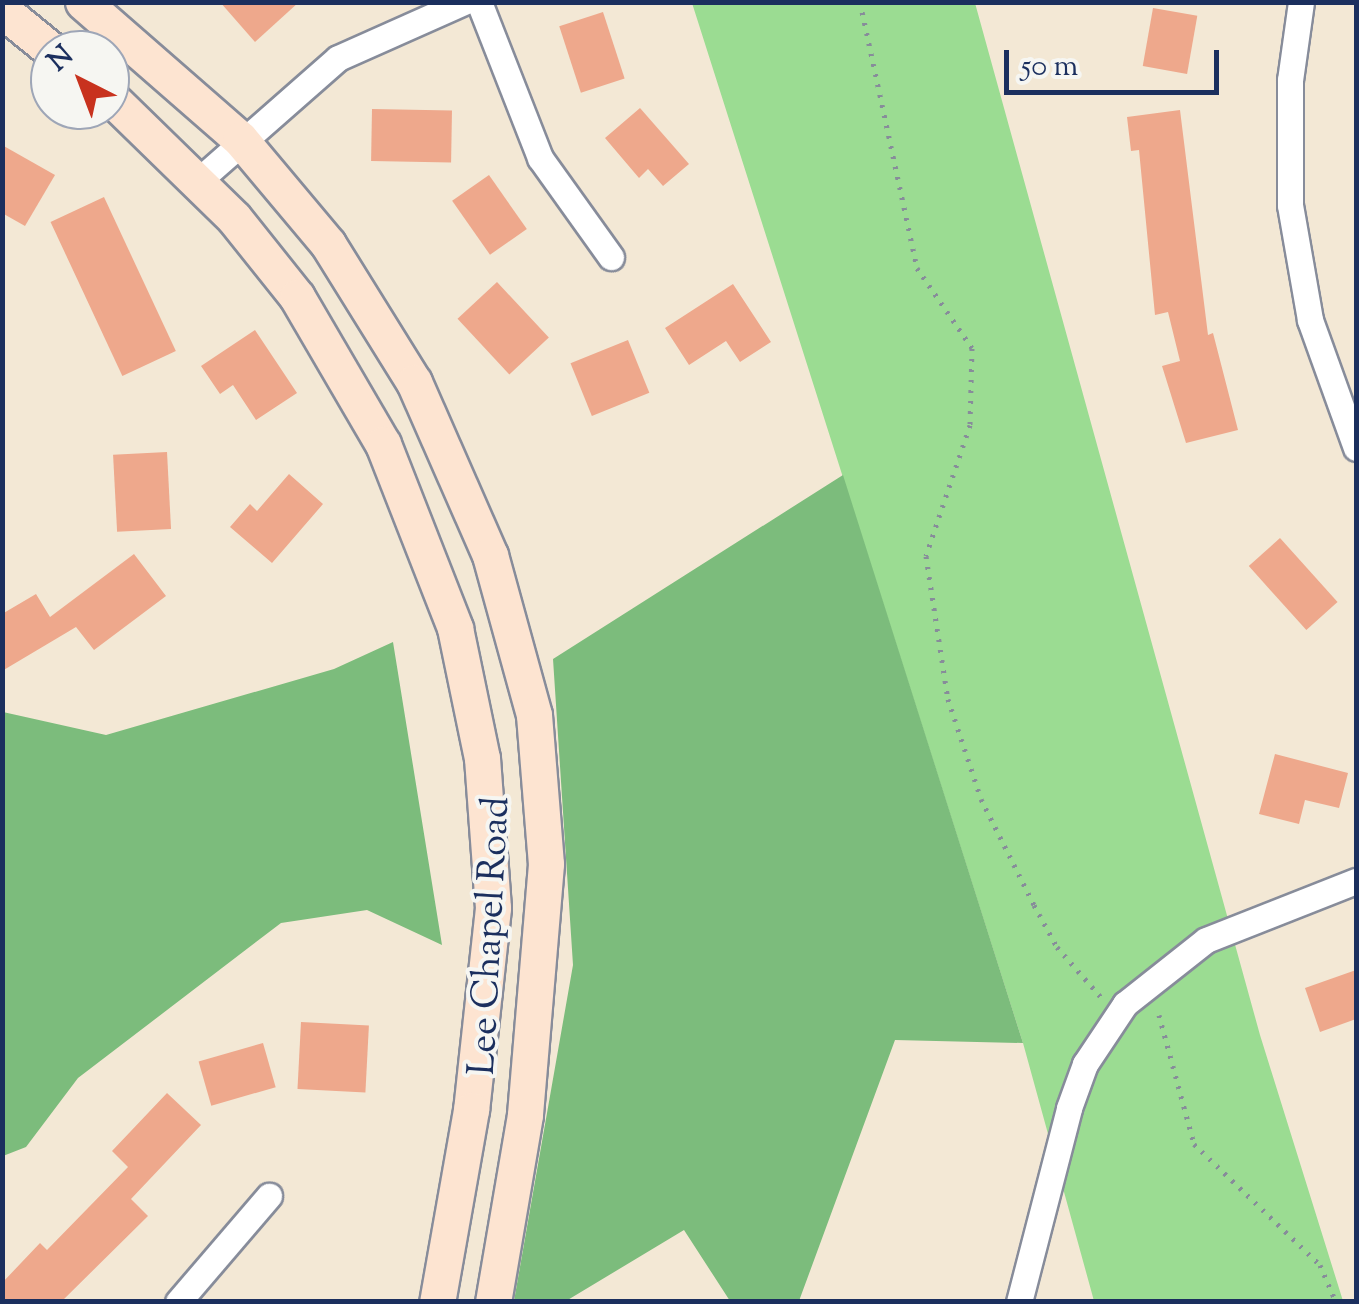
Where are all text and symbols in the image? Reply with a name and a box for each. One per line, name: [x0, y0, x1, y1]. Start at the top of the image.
north arrow: [30, 30, 130, 130]
scale bar: [1009, 30, 1224, 92]
text: N: [40, 37, 83, 82]
text: 50 m: [1021, 46, 1078, 89]
street label: Lee Chapel Road: [462, 795, 522, 1077]

